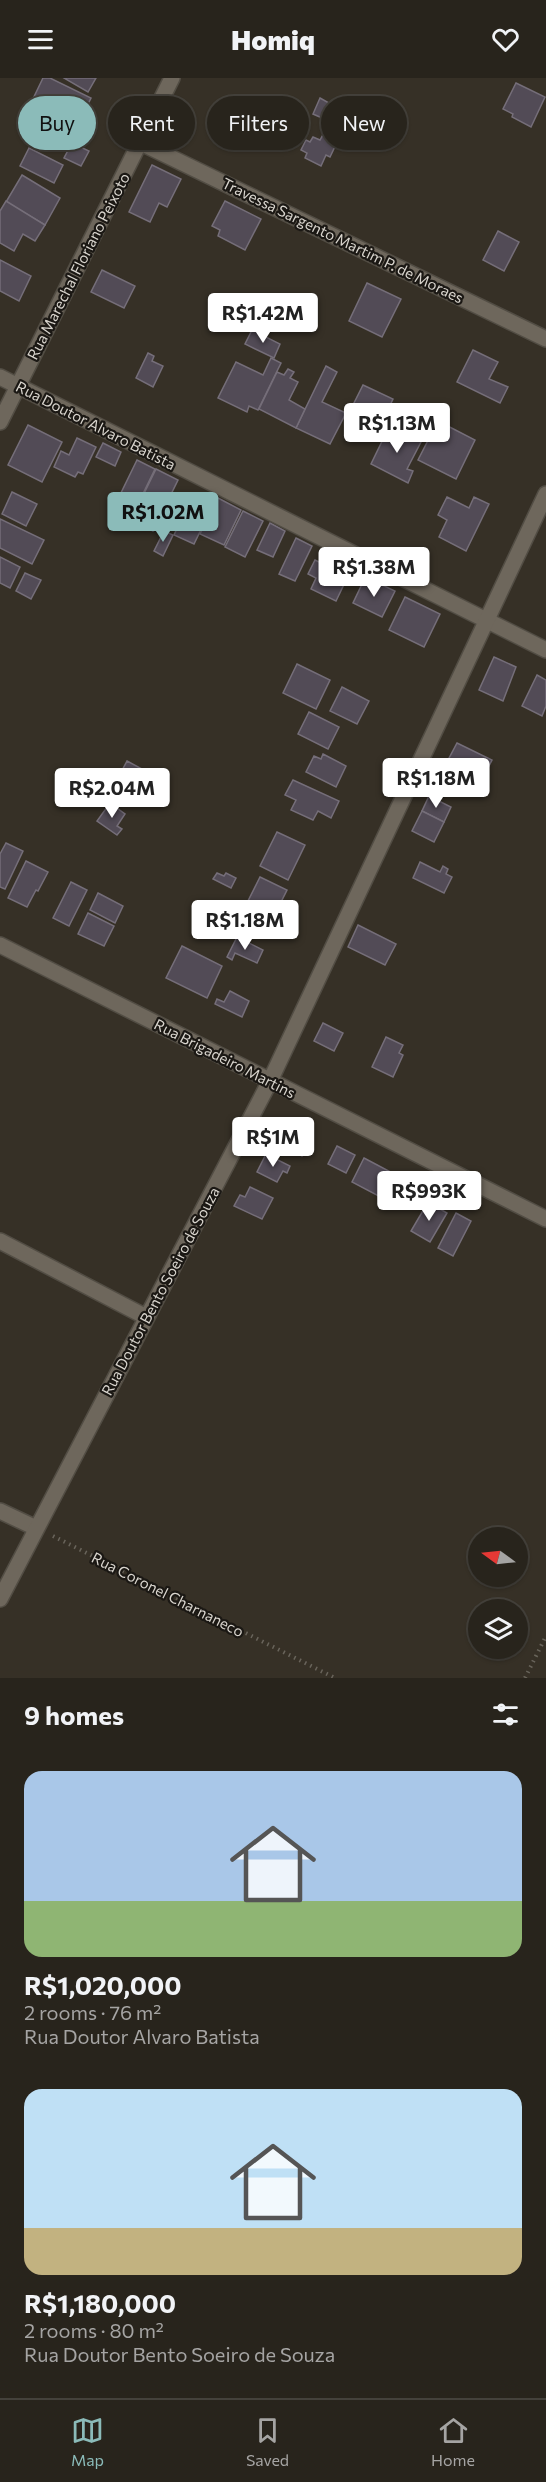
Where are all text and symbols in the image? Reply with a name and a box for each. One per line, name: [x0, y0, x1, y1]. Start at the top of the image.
icon: menu: [24, 23, 57, 56]
text: Homiq: [231, 23, 315, 56]
icon: heart: [489, 23, 522, 56]
chip: Buy: [18, 96, 96, 150]
chip: Rent: [108, 96, 195, 150]
chip: Filters: [207, 96, 309, 150]
chip: New: [321, 96, 407, 150]
street label: Rua Marechal Floriano Peixoto: [23, 170, 133, 362]
street label: Travessa Sargento Martim P. de Moraes: [219, 174, 467, 306]
pin: R$1.42M: [208, 293, 318, 344]
text: R$1.42M: [222, 300, 304, 324]
street label: Rua Doutor Alvaro Batista: [13, 377, 179, 473]
pin: R$1.13M: [342, 403, 452, 454]
text: R$1.13M: [358, 410, 436, 434]
pin: R$1.02M: [108, 492, 218, 543]
text: R$1.02M: [121, 499, 205, 523]
pin: R$1.38M: [319, 547, 429, 598]
text: R$1.38M: [333, 554, 415, 578]
pin: R$1.18M: [381, 758, 491, 809]
text: R$1.18M: [397, 765, 475, 789]
pin: R$2.04M: [57, 768, 167, 819]
text: R$2.04M: [69, 775, 155, 799]
pin: R$1.18M: [190, 900, 300, 951]
text: R$1.18M: [206, 907, 284, 931]
street label: Rua Brigadeiro Martins: [151, 1015, 299, 1101]
pin: R$1M: [237, 1117, 309, 1168]
text: R$1M: [246, 1124, 300, 1148]
pin: R$993K: [380, 1171, 478, 1222]
text: R$993K: [391, 1178, 467, 1202]
street label: Rua Doutor Bento Soeiro de Souza: [97, 1184, 223, 1398]
north arrow: [468, 1527, 528, 1587]
map controls: [468, 1527, 528, 1659]
street label: Rua Coronel Charnaneco: [89, 1548, 247, 1640]
button: layers: [468, 1599, 528, 1659]
icon: filters: [489, 1698, 522, 1731]
text: 9 homes: [24, 1699, 124, 1730]
icon: home: [219, 1810, 327, 1918]
text: R$1,020,000: [24, 1969, 181, 2000]
text: 2 rooms · 76 m²: [24, 2000, 161, 2024]
text: Rua Doutor Alvaro Batista: [24, 2024, 260, 2048]
icon: home: [219, 2128, 327, 2236]
text: R$1,180,000: [24, 2287, 176, 2318]
text: 2 rooms · 80 m²: [24, 2318, 164, 2342]
text: Rua Doutor Bento Soeiro de Souza: [24, 2342, 335, 2366]
tab: Map: [71, 2414, 104, 2469]
tab: Saved: [246, 2414, 289, 2469]
tab: Home: [431, 2414, 475, 2469]

